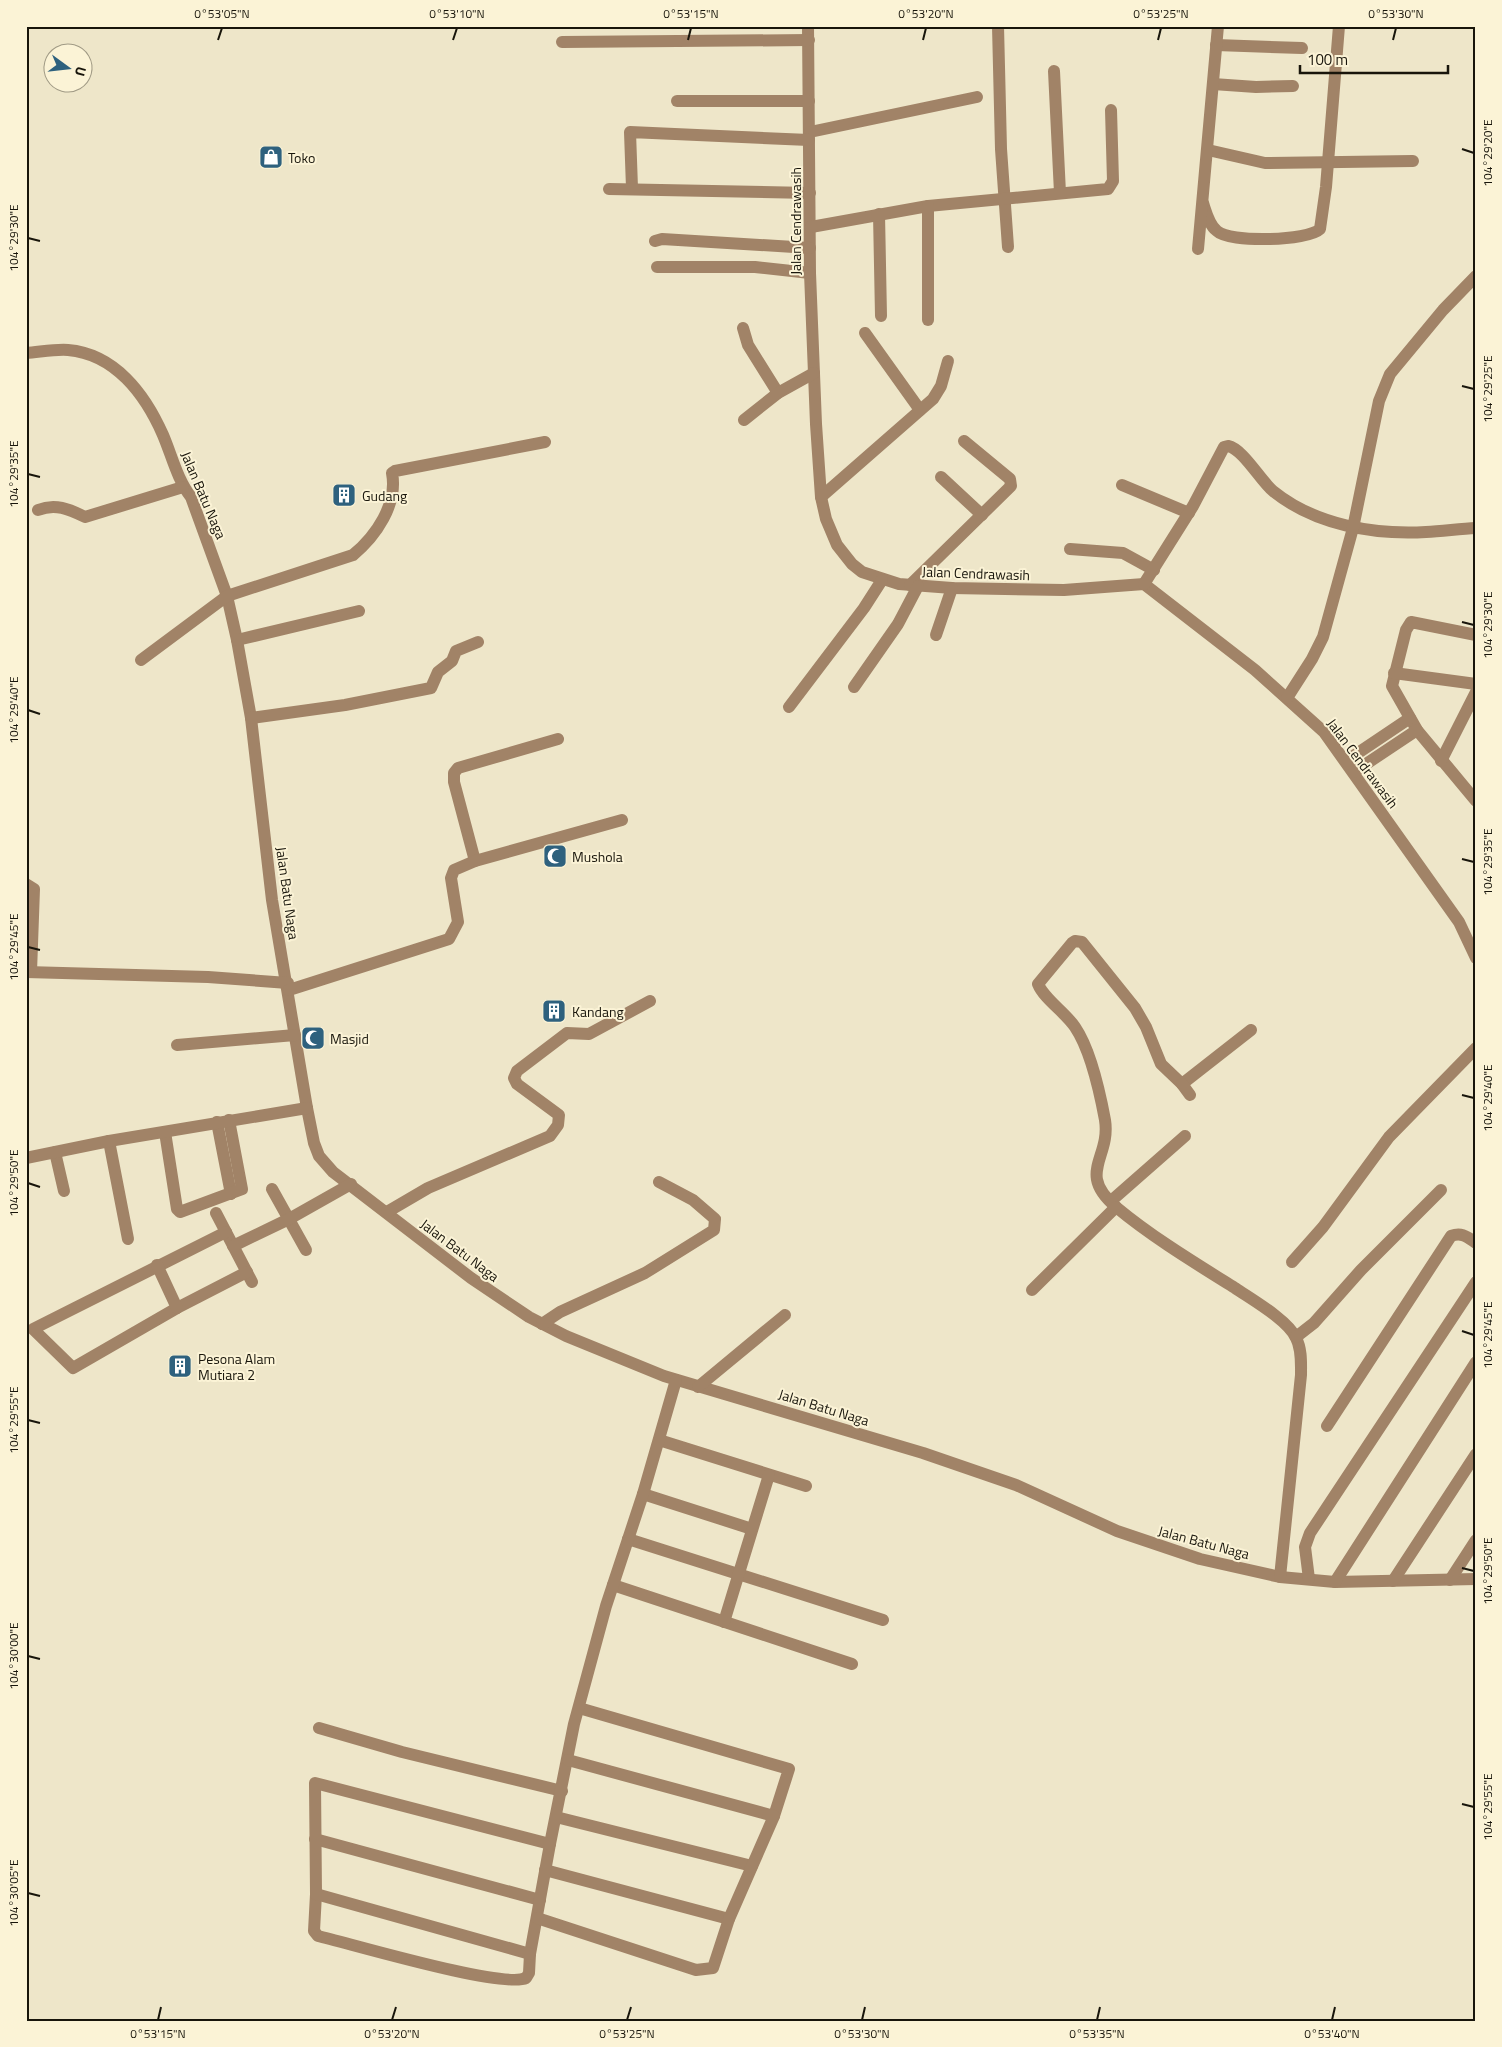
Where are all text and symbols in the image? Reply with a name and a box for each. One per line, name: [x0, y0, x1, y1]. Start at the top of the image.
text: 0°53'05"N: [194, 4, 250, 23]
text: 0°53'10"N: [429, 4, 485, 23]
text: 0°53'15"N: [663, 4, 719, 23]
text: 0°53'20"N: [898, 4, 954, 23]
text: 0°53'25"N: [1133, 4, 1189, 23]
text: 0°53'30"N: [1368, 4, 1424, 23]
north arrow: [42, 42, 92, 92]
scale bar: [1300, 42, 1447, 74]
text: 100 m: [1307, 48, 1348, 71]
text: U: [70, 64, 92, 79]
text: 104°29'20"E: [1478, 119, 1497, 187]
shop icon: Toko: [258, 144, 284, 170]
place label: Toko: [288, 147, 315, 168]
street label: Jalan Cendrawasih: [785, 167, 806, 275]
text: 104°29'30"E: [4, 204, 23, 272]
text: 104°29'25"E: [1478, 355, 1497, 423]
text: 104°29'35"E: [4, 440, 23, 508]
street label: Jalan Batu Naga: [176, 448, 232, 542]
building icon: Gudang: [331, 482, 357, 508]
place label: Gudang: [362, 485, 407, 506]
street label: Jalan Cendrawasih: [922, 561, 1030, 585]
text: 104°29'30"E: [1478, 591, 1497, 659]
text: 104°29'40"E: [4, 676, 23, 744]
street label: Jalan Cendrawasih: [1322, 714, 1404, 812]
text: 104°29'35"E: [1478, 828, 1497, 896]
mosque icon: Mushola: [542, 843, 568, 869]
street label: Jalan Batu Naga: [271, 845, 305, 941]
place label: Mushola: [572, 846, 623, 867]
text: 104°29'45"E: [4, 913, 23, 981]
building icon: Kandang: [541, 998, 567, 1024]
place label: Kandang: [572, 1001, 624, 1022]
mosque icon: Masjid: [300, 1025, 326, 1051]
place label: Masjid: [330, 1028, 369, 1049]
text: 104°29'40"E: [1478, 1064, 1497, 1132]
text: 104°29'50"E: [4, 1149, 23, 1217]
street label: Jalan Batu Naga: [416, 1213, 504, 1287]
text: 104°29'45"E: [1478, 1301, 1497, 1369]
place label: Pesona Alam Mutiara 2: [198, 1348, 275, 1385]
building icon: Pesona Alam Mutiara 2: [167, 1353, 193, 1379]
street label: Jalan Batu Naga: [776, 1383, 872, 1431]
text: 104°29'55"E: [4, 1386, 23, 1454]
street label: Jalan Batu Naga: [1156, 1520, 1252, 1564]
text: 104°29'50"E: [1478, 1537, 1497, 1605]
text: 104°30'00"E: [4, 1622, 23, 1690]
text: 104°29'55"E: [1478, 1773, 1497, 1841]
text: 104°30'05"E: [4, 1859, 23, 1927]
text: 0°53'15"N: [130, 2024, 186, 2043]
text: 0°53'20"N: [364, 2024, 420, 2043]
text: 0°53'25"N: [599, 2024, 655, 2043]
text: 0°53'30"N: [834, 2024, 890, 2043]
text: 0°53'35"N: [1069, 2024, 1125, 2043]
text: 0°53'40"N: [1304, 2024, 1360, 2043]

